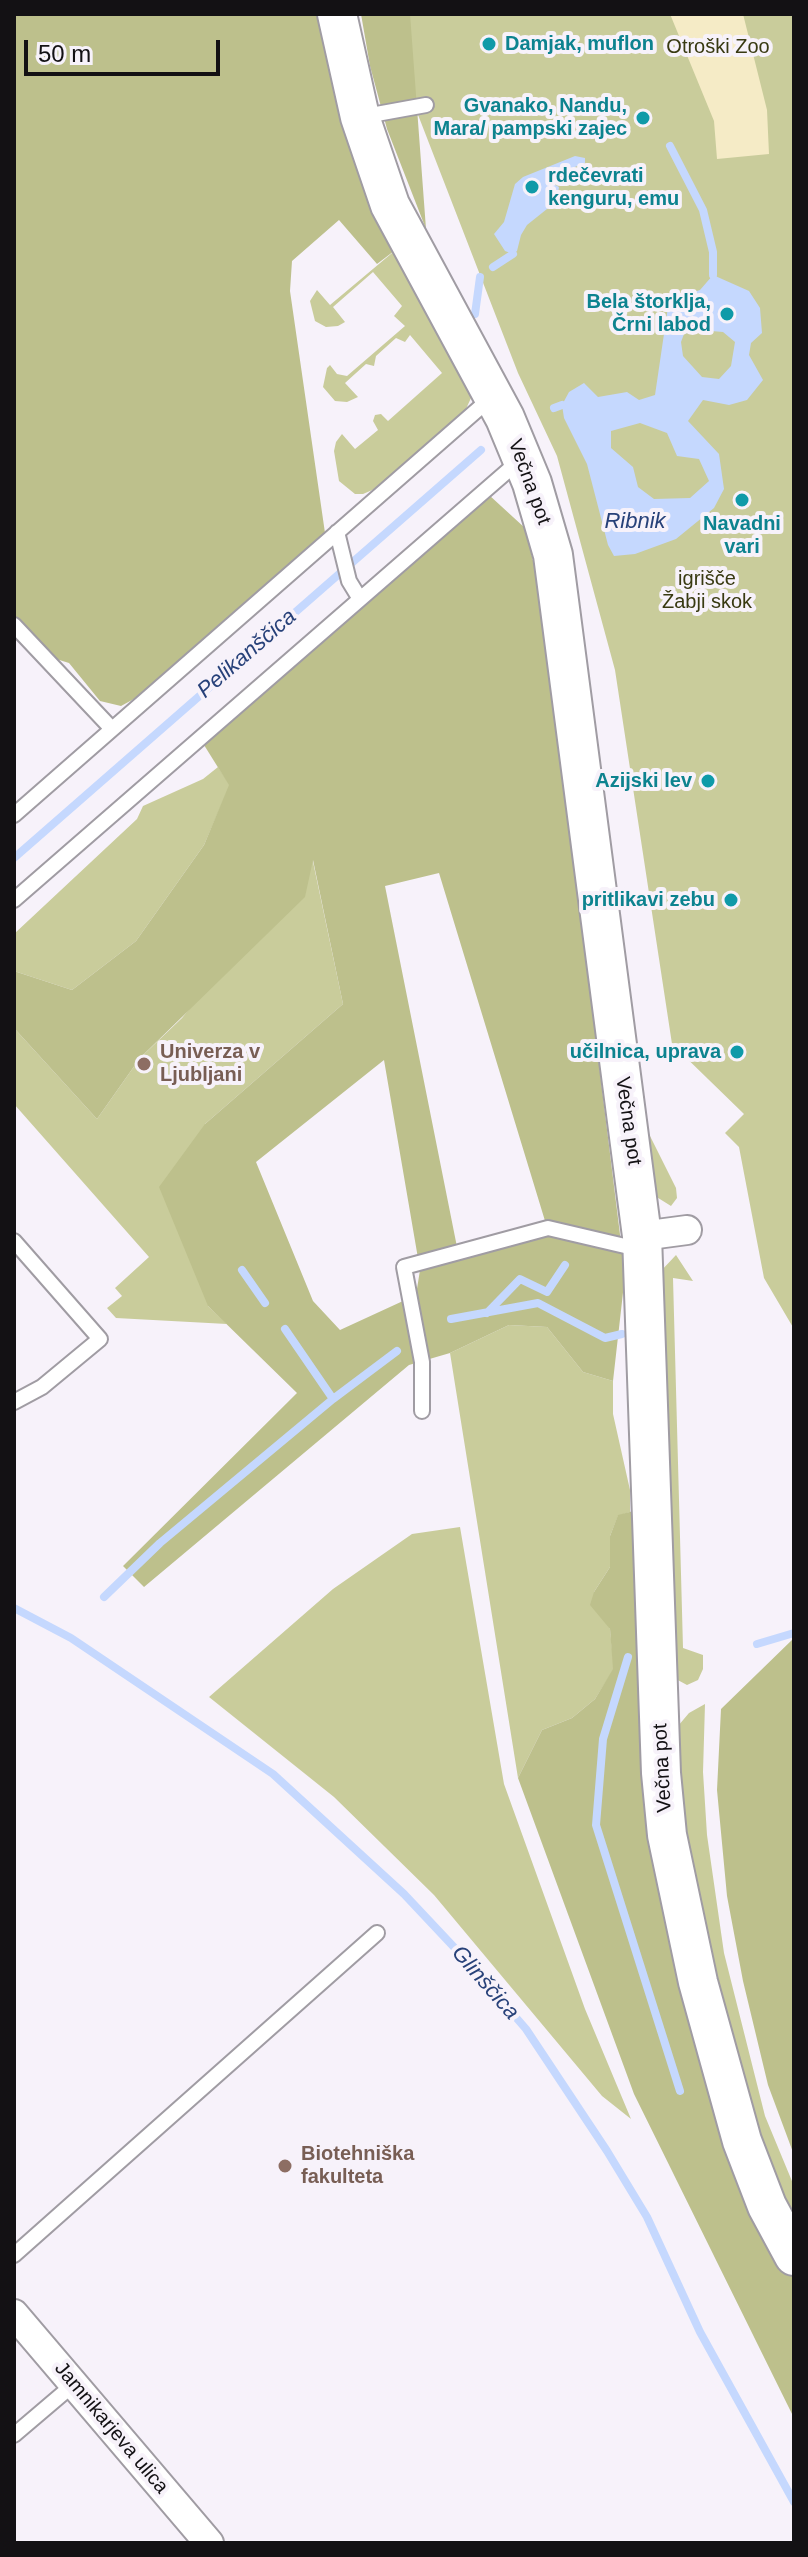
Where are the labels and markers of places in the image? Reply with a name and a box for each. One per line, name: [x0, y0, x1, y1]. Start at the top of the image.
place label: Damjak, muflon: [505, 32, 654, 56]
marker: Damjak, muflon: [480, 35, 498, 53]
place label: Gvanako, Nandu, Mara/ pampski zajec: [434, 94, 627, 141]
marker: Gvanako, Nandu, Mara/ pampski zajec: [634, 109, 652, 127]
place label: rdečevrati kenguru, emu: [548, 164, 679, 211]
marker: rdečevrati kenguru, emu: [523, 178, 541, 196]
place label: Bela štorklja, Črni labod: [586, 290, 711, 337]
marker: Bela štorklja, Črni labod: [718, 305, 736, 323]
marker: Navadni vari: [733, 491, 751, 509]
place label: Navadni vari: [703, 512, 781, 559]
place label: Azijski lev: [595, 769, 692, 793]
marker: Azijski lev: [699, 772, 717, 790]
place label: pritlikavi zebu: [582, 888, 715, 912]
marker: pritlikavi zebu: [722, 891, 740, 909]
place label: Univerza v Ljubljani: [160, 1040, 260, 1087]
place label: učilnica, uprava: [570, 1040, 721, 1064]
marker: učilnica, uprava: [728, 1043, 746, 1061]
marker: Univerza v Ljubljani: [135, 1055, 153, 1073]
place label: Biotehniška fakulteta: [301, 2142, 414, 2189]
marker: Biotehniška fakulteta: [276, 2157, 294, 2175]

